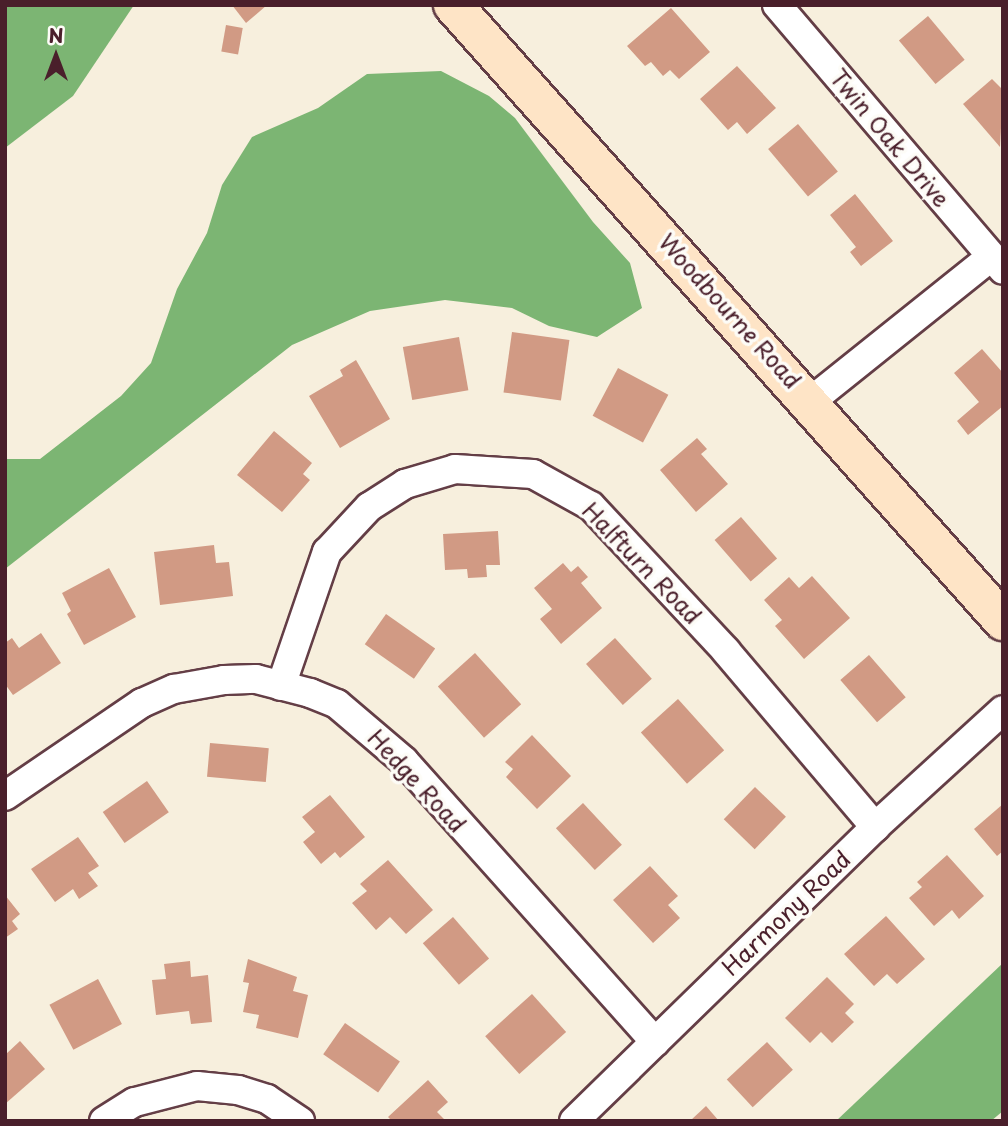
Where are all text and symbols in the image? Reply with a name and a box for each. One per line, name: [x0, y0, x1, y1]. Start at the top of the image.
north arrow: [21, 21, 91, 91]
text: N: [48, 21, 64, 49]
street label: Twin Oak Drive: [824, 63, 956, 213]
street label: Woodbourne Road: [653, 227, 807, 395]
street label: Halfturn Road: [577, 496, 707, 630]
street label: Hedge Road: [362, 724, 472, 838]
street label: Harmony Road: [716, 845, 856, 981]

